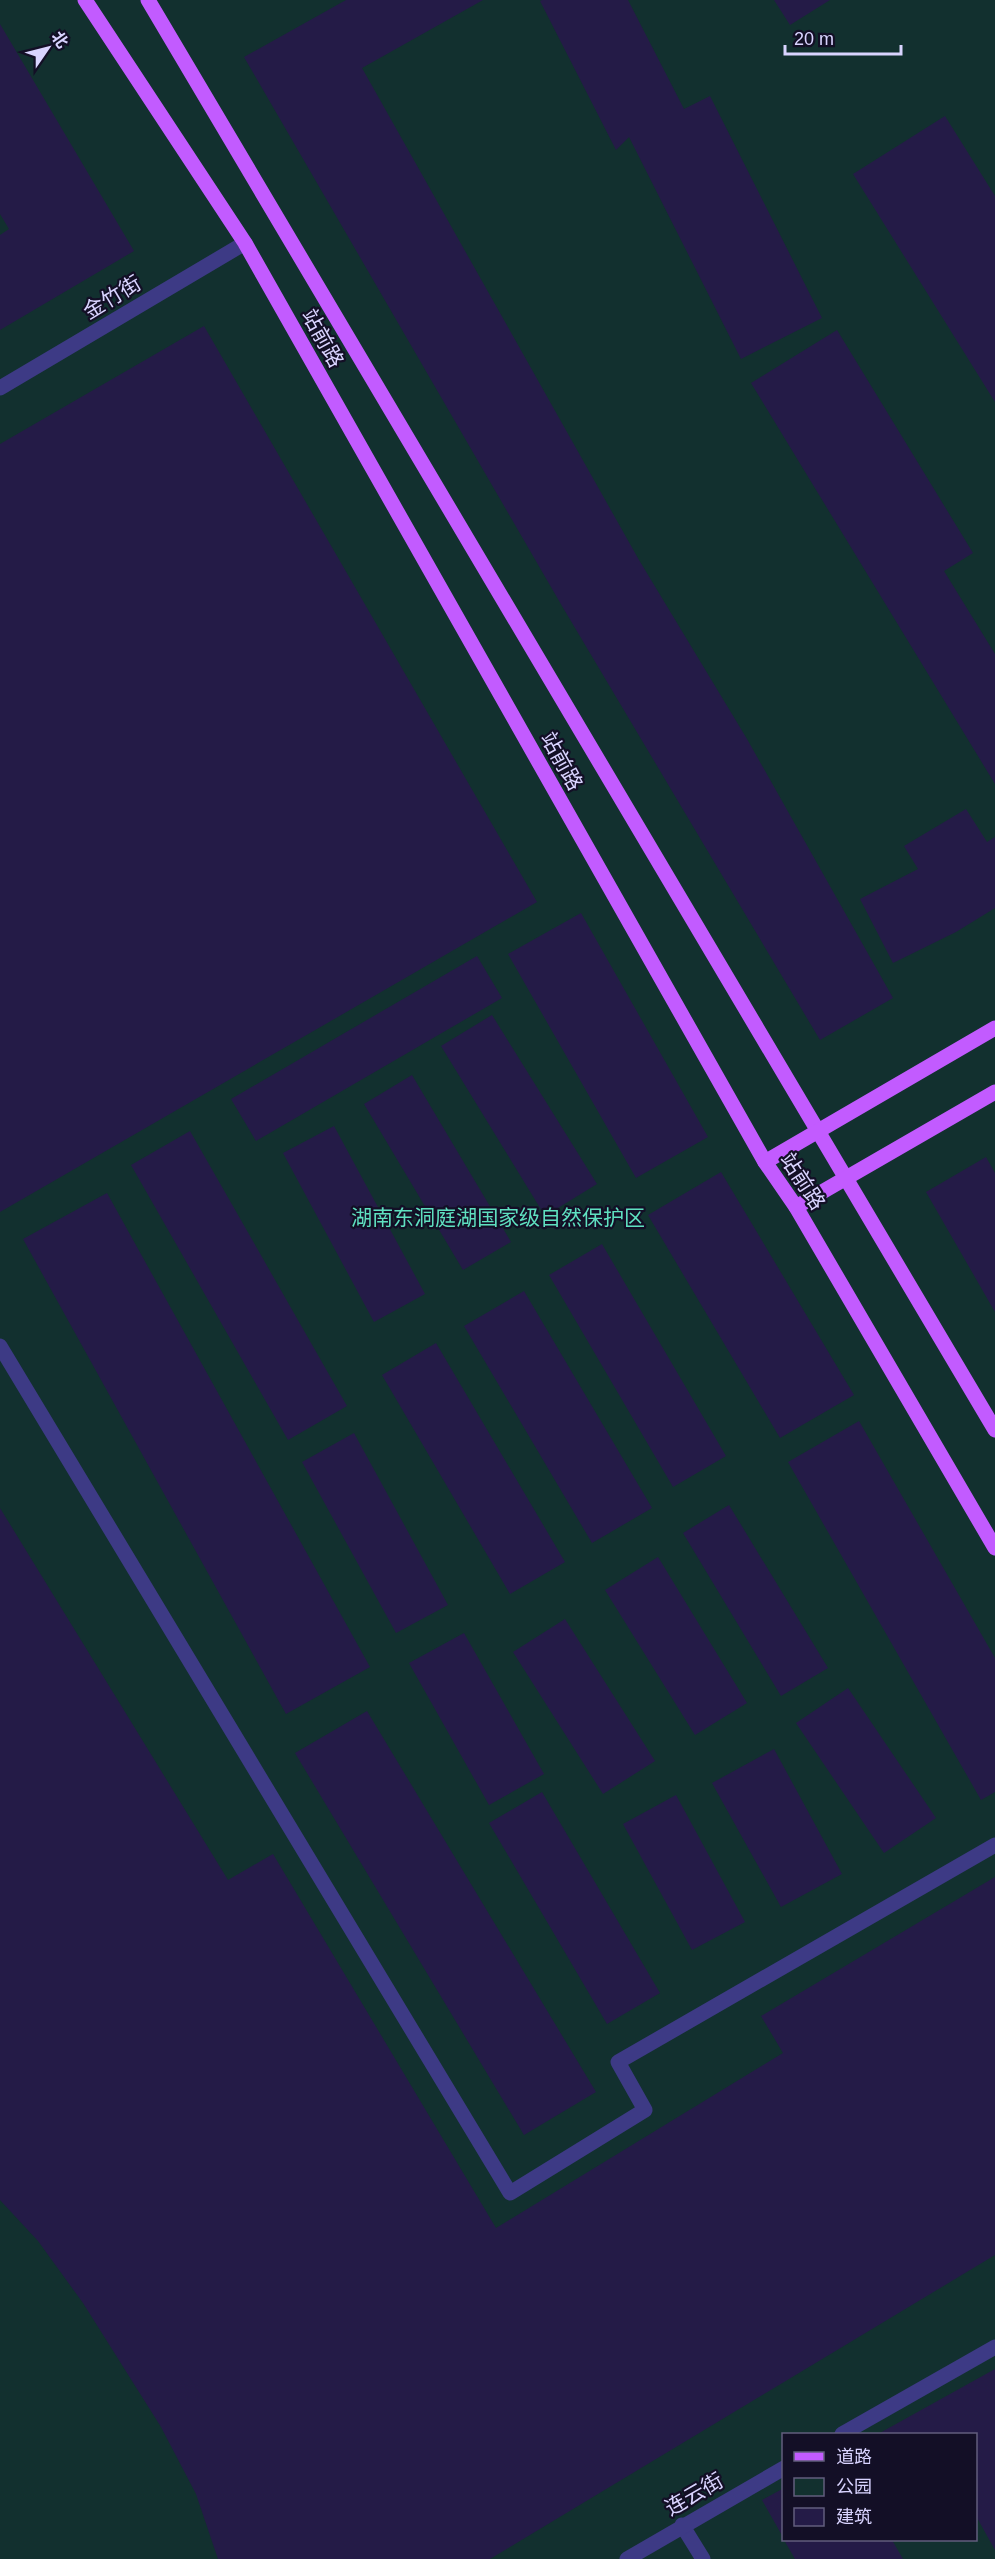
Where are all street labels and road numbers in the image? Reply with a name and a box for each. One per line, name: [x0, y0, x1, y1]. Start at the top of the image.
street label: 金竹街: [79, 271, 145, 323]
street label: 站前路: [298, 305, 348, 371]
street label: 站前路: [537, 728, 587, 794]
street label: 站前路: [776, 1148, 830, 1214]
street label: 连云街: [661, 2468, 727, 2520]

